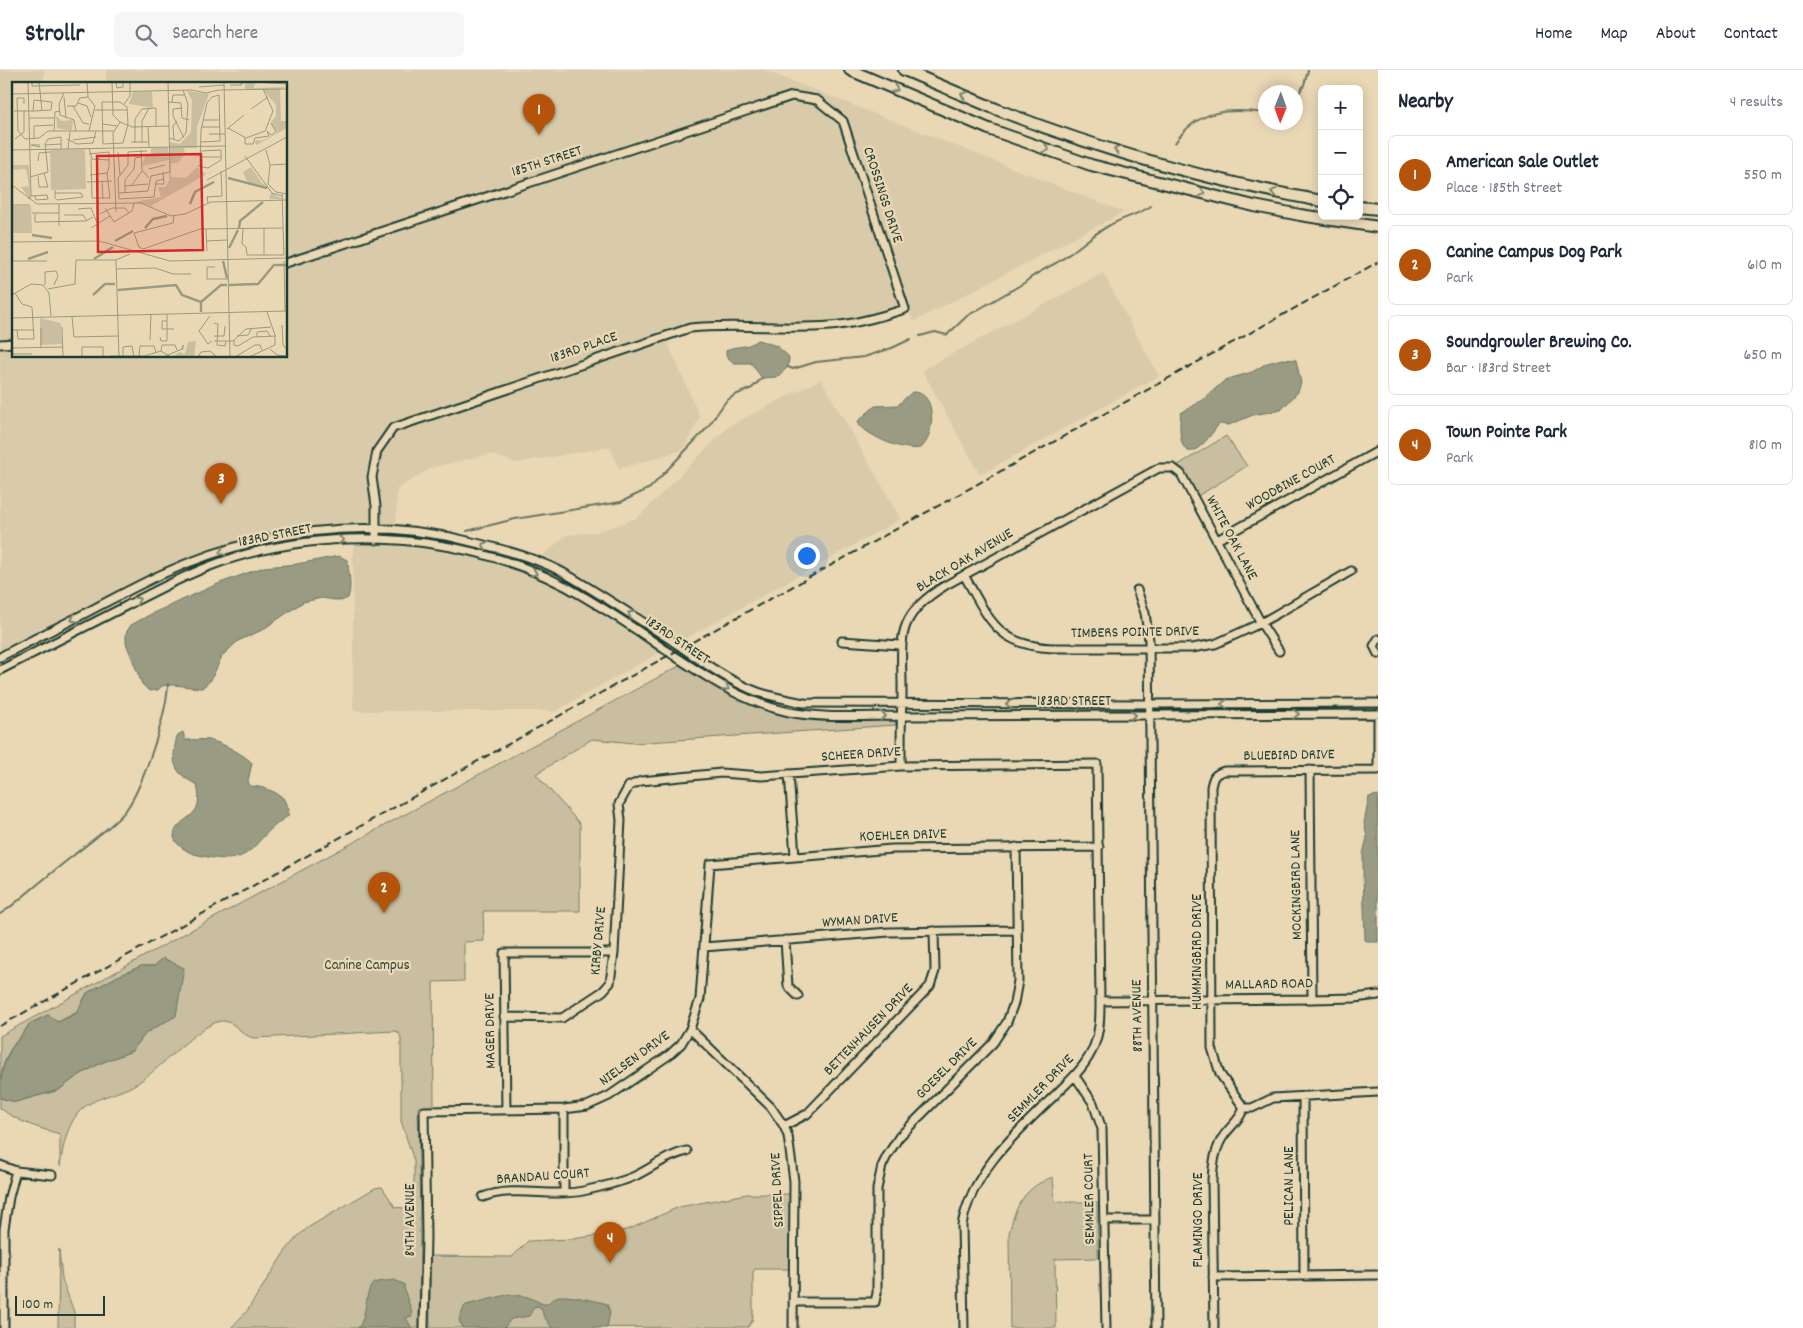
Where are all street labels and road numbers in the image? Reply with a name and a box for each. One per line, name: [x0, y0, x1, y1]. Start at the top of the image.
street label: 185TH STREET: [509, 140, 585, 184]
street label: CROSSINGS DRIVE: [856, 144, 908, 246]
street label: 183RD PLACE: [547, 326, 621, 370]
street label: WOODBINE COURT: [1242, 449, 1340, 517]
street label: WHITE OAK LANE: [1199, 492, 1263, 584]
street label: 183RD STREET: [237, 518, 313, 554]
street label: BLACK OAK AVENUE: [912, 523, 1018, 599]
street label: 183RD STREET: [640, 611, 714, 671]
street label: TIMBERS POINTE DRIVE: [1071, 621, 1199, 645]
street label: 183RD STREET: [1037, 691, 1111, 713]
street label: SCHEER DRIVE: [820, 741, 902, 769]
street label: BLUEBIRD DRIVE: [1243, 744, 1335, 768]
street label: KOEHLER DRIVE: [859, 823, 947, 849]
street label: MOCKINGBIRD LANE: [1285, 830, 1309, 940]
street label: HUMMINGBIRD DRIVE: [1187, 894, 1209, 1010]
street label: KIRBY DRIVE: [585, 906, 613, 976]
street label: WYMAN DRIVE: [821, 907, 899, 935]
street label: MALLARD ROAD: [1225, 973, 1313, 997]
street label: BETTENHAUSEN DRIVE: [819, 979, 919, 1081]
street label: 88TH AVENUE: [1126, 979, 1150, 1053]
street label: MAGER DRIVE: [479, 993, 503, 1069]
street label: NIELSEN DRIVE: [595, 1026, 675, 1092]
street label: GOESEL DRIVE: [911, 1033, 983, 1105]
street label: SEMMLER DRIVE: [1002, 1049, 1080, 1128]
street label: PELICAN LANE: [1279, 1146, 1301, 1226]
street label: SIPPEL DRIVE: [765, 1152, 791, 1228]
street label: SEMMLER COURT: [1078, 1153, 1102, 1245]
street label: BRANDAU COURT: [496, 1163, 590, 1191]
street label: FLAMINGO DRIVE: [1188, 1172, 1210, 1268]
street label: 84TH AVENUE: [400, 1183, 422, 1257]

